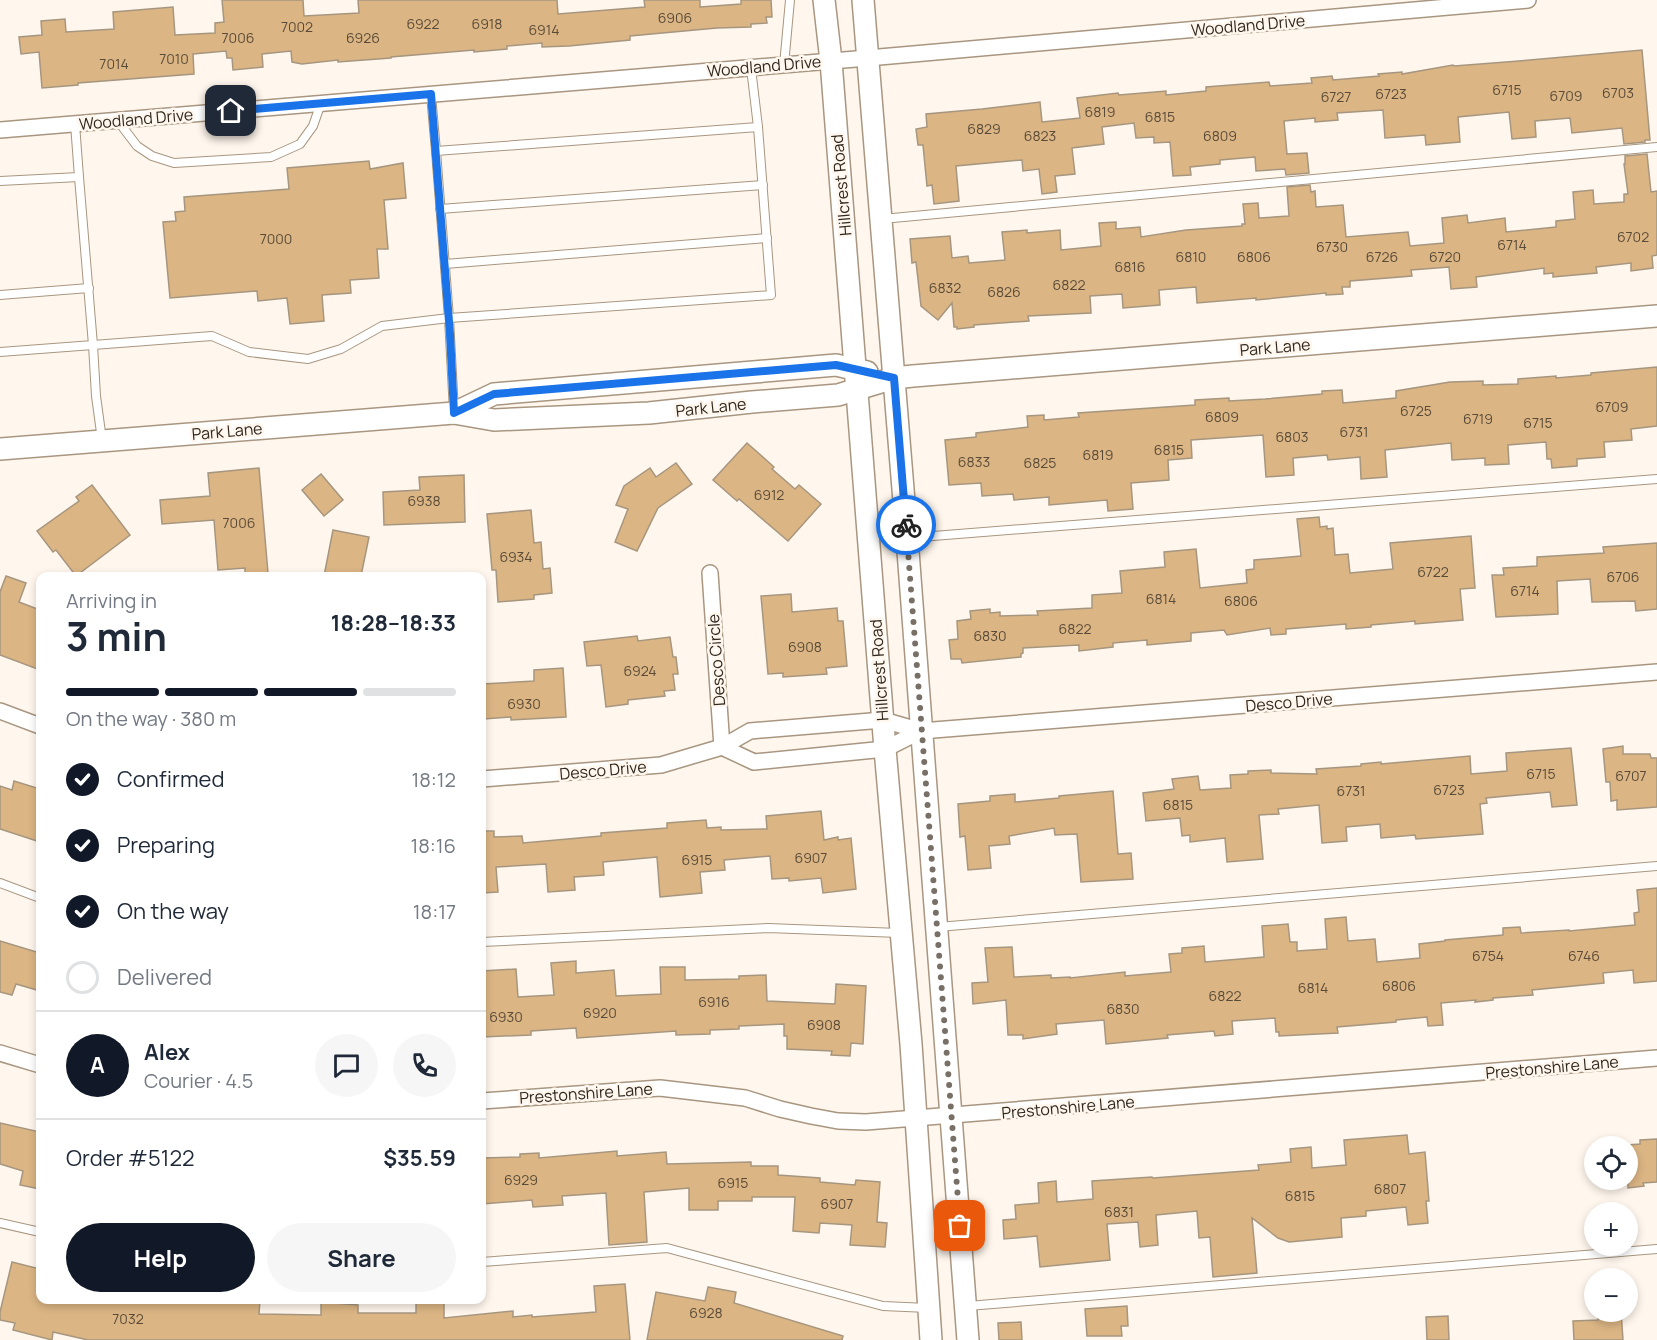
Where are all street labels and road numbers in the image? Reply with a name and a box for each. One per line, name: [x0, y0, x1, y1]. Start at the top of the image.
street label: Woodland Drive: [1190, 9, 1306, 41]
street label: Woodland Drive: [706, 50, 822, 82]
street label: Woodland Drive: [78, 103, 194, 135]
street label: Hillcrest Road: [826, 133, 856, 237]
street label: Park Lane: [1239, 333, 1311, 361]
street label: Park Lane: [675, 392, 747, 422]
street label: Park Lane: [191, 417, 263, 445]
street label: Desco Circle: [702, 613, 730, 707]
street label: Hillcrest Road: [864, 618, 894, 722]
street label: Desco Drive: [1245, 687, 1333, 717]
street label: Desco Drive: [559, 755, 647, 785]
street label: Prestonshire Lane: [1484, 1050, 1620, 1084]
street label: Prestonshire Lane: [519, 1077, 653, 1109]
street label: Prestonshire Lane: [1000, 1090, 1136, 1124]

